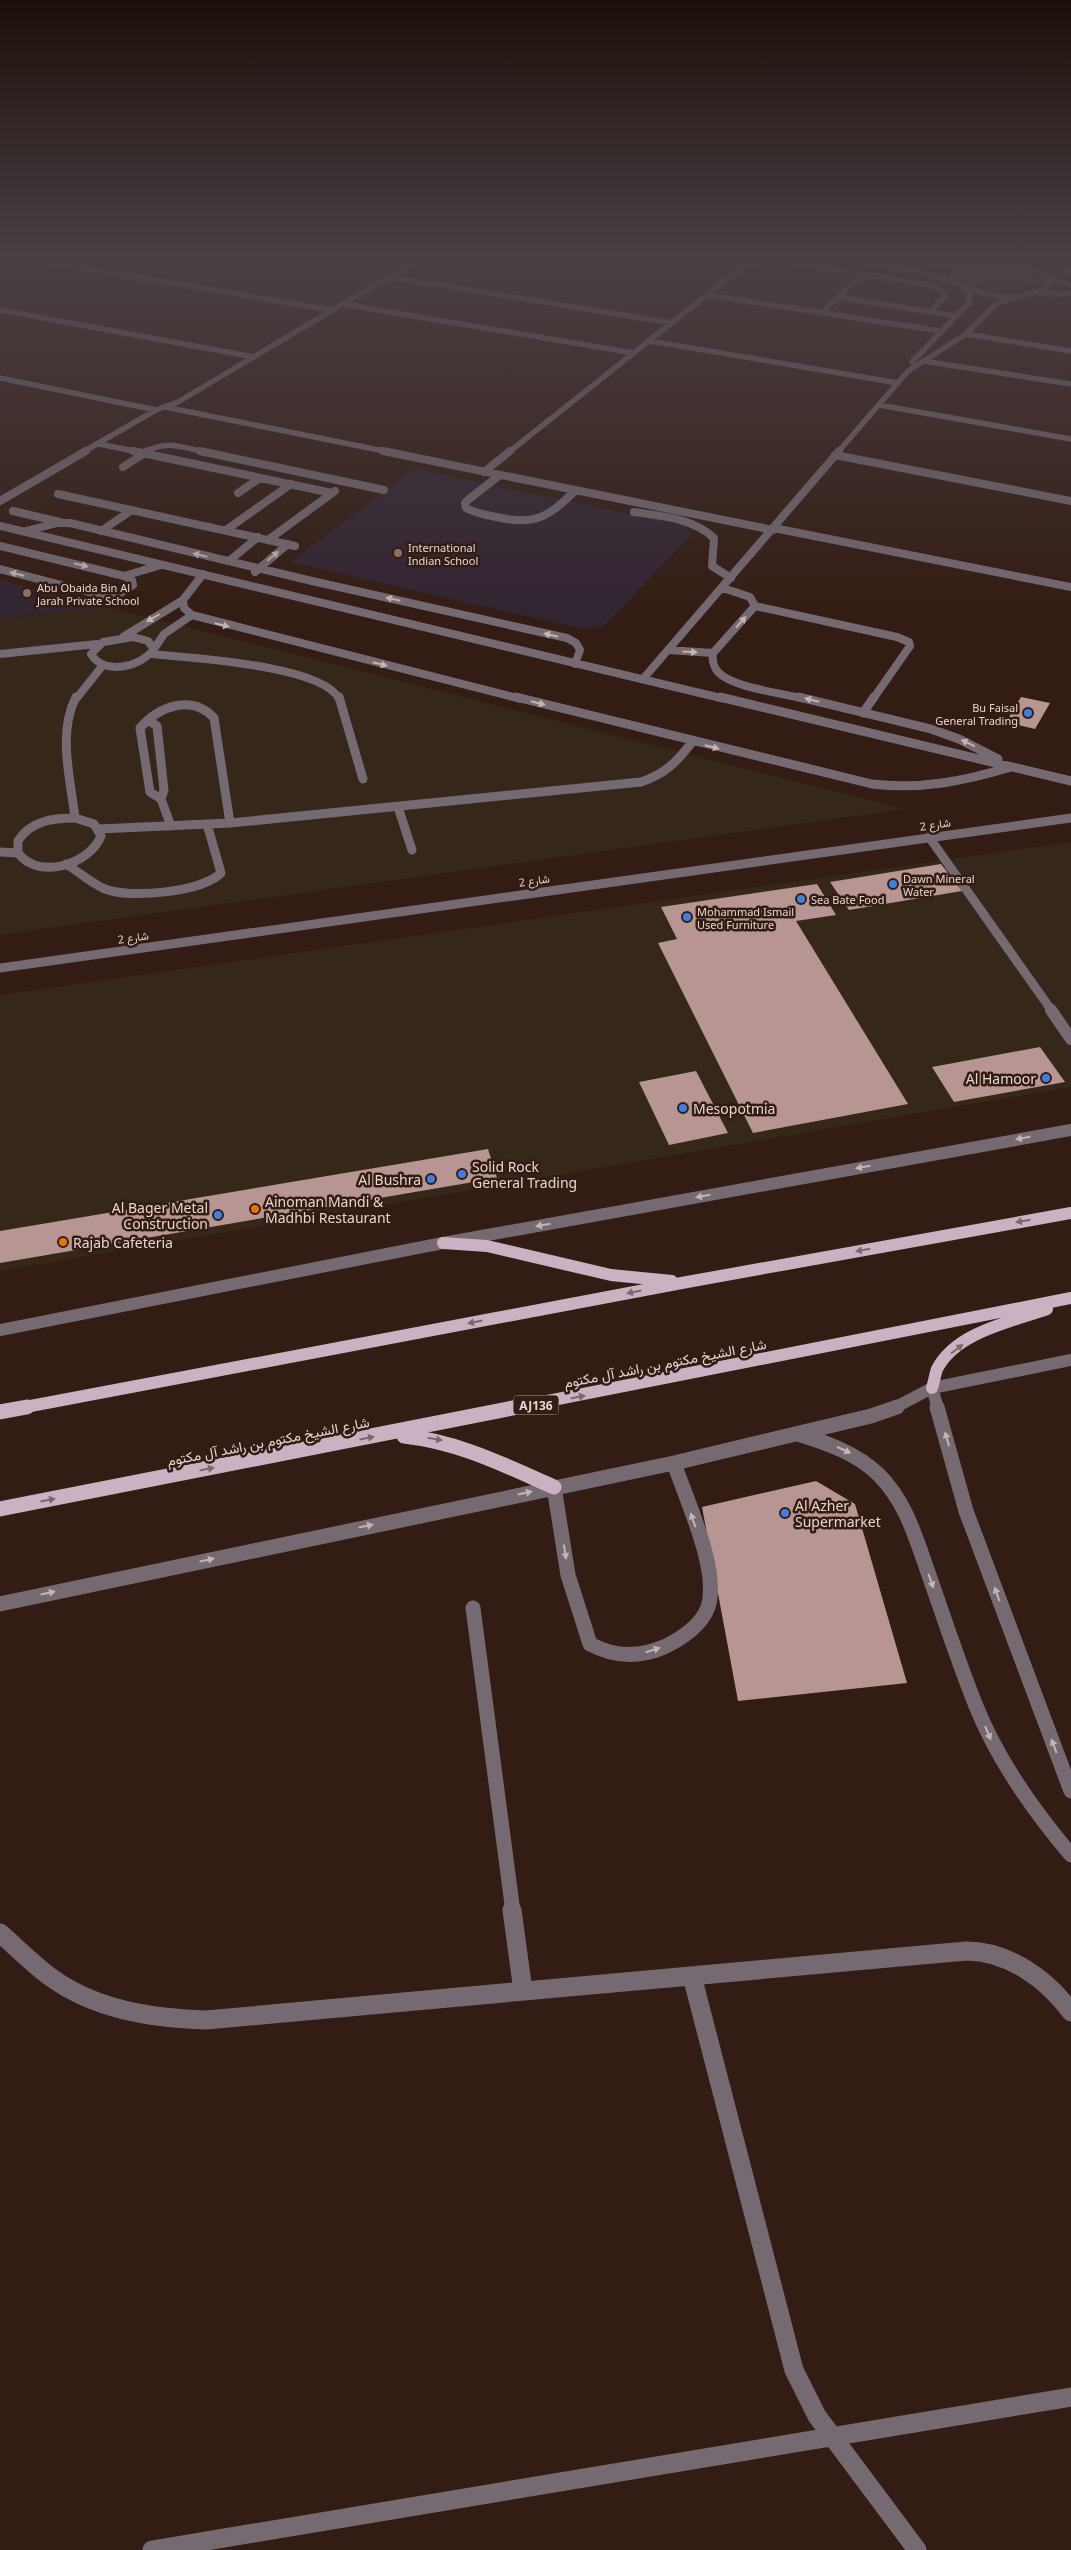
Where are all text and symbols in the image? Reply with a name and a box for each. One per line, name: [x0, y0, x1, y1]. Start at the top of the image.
place label: International Indian School: [408, 540, 478, 568]
marker: International Indian School: [392, 547, 404, 559]
one-way arrow: [193, 551, 208, 559]
one-way arrow: [266, 551, 279, 562]
one-way arrow: [74, 561, 89, 569]
one-way arrow: [9, 570, 24, 578]
place label: Abu Obaida Bin Al Jarah Private School: [36, 580, 139, 608]
marker: Abu Obaida Bin Al Jarah Private School: [21, 587, 33, 599]
one-way arrow: [385, 595, 400, 603]
one-way arrow: [146, 613, 159, 622]
one-way arrow: [735, 616, 747, 628]
one-way arrow: [215, 621, 230, 629]
one-way arrow: [544, 631, 559, 639]
one-way arrow: [683, 649, 699, 657]
one-way arrow: [372, 660, 387, 668]
one-way arrow: [804, 696, 819, 704]
one-way arrow: [530, 700, 545, 708]
place label: Bu Faisal General Trading: [935, 700, 1018, 728]
marker: Bu Faisal General Trading: [1022, 707, 1034, 719]
one-way arrow: [961, 739, 975, 747]
one-way arrow: [705, 743, 720, 751]
street label: شارع 2: [918, 814, 952, 835]
street label: شارع 2: [517, 870, 551, 891]
place label: Dawn Mineral Water: [903, 871, 975, 899]
marker: Dawn Mineral Water: [887, 878, 899, 890]
place label: Sea Bate Food: [811, 892, 884, 907]
marker: Sea Bate Food: [795, 893, 807, 905]
place label: Mohammad Ismail Used Furniture: [697, 904, 794, 932]
marker: Mohammad Ismail Used Furniture: [681, 911, 693, 923]
street label: شارع 2: [116, 927, 150, 948]
place label: Al Hamoor: [966, 1069, 1036, 1088]
marker: Al Hamoor: [1040, 1072, 1052, 1084]
place label: Mesopotmia: [693, 1099, 775, 1118]
marker: Mesopotmia: [677, 1102, 689, 1114]
one-way arrow: [1015, 1135, 1031, 1143]
place label: Solid Rock General Trading: [472, 1157, 577, 1192]
one-way arrow: [855, 1164, 871, 1172]
marker: Solid Rock General Trading: [456, 1168, 468, 1180]
place label: Al Bushra: [358, 1170, 421, 1189]
marker: Al Bushra: [425, 1173, 437, 1185]
place label: Ainoman Mandi & Madhbi Restaurant: [265, 1192, 391, 1227]
one-way arrow: [695, 1193, 711, 1201]
place label: Al Bager Metal Construction: [112, 1198, 208, 1233]
marker: Ainoman Mandi & Madhbi Restaurant: [249, 1203, 261, 1215]
marker: Al Bager Metal Construction: [212, 1209, 224, 1221]
one-way arrow: [1015, 1218, 1031, 1226]
one-way arrow: [535, 1222, 551, 1230]
place label: Rajab Cafeteria: [73, 1233, 173, 1252]
marker: Rajab Cafeteria: [57, 1236, 69, 1248]
one-way arrow: [855, 1247, 871, 1255]
one-way arrow: [627, 1288, 642, 1296]
one-way arrow: [467, 1318, 482, 1326]
street label: شارع الشيخ مكتوم بن راشد آل مكتوم: [562, 1334, 768, 1394]
one-way arrow: [950, 1343, 963, 1354]
one-way arrow: [570, 1392, 586, 1400]
road number: AJ136: [514, 1396, 558, 1414]
street label: شارع الشيخ مكتوم بن راشد آل مكتوم: [165, 1412, 371, 1472]
one-way arrow: [943, 1432, 951, 1447]
one-way arrow: [359, 1434, 375, 1442]
one-way arrow: [428, 1436, 444, 1444]
one-way arrow: [837, 1446, 851, 1454]
one-way arrow: [200, 1465, 215, 1473]
one-way arrow: [517, 1489, 532, 1497]
one-way arrow: [40, 1495, 56, 1503]
place label: Al Azher Supermarket: [795, 1496, 881, 1531]
marker: Al Azher Supermarket: [779, 1507, 791, 1519]
one-way arrow: [688, 1512, 696, 1527]
one-way arrow: [358, 1522, 373, 1530]
one-way arrow: [561, 1544, 569, 1560]
one-way arrow: [199, 1556, 214, 1564]
one-way arrow: [927, 1574, 935, 1589]
one-way arrow: [993, 1586, 1000, 1601]
one-way arrow: [40, 1589, 56, 1597]
one-way arrow: [646, 1646, 661, 1654]
one-way arrow: [984, 1726, 992, 1740]
one-way arrow: [1050, 1738, 1058, 1753]

